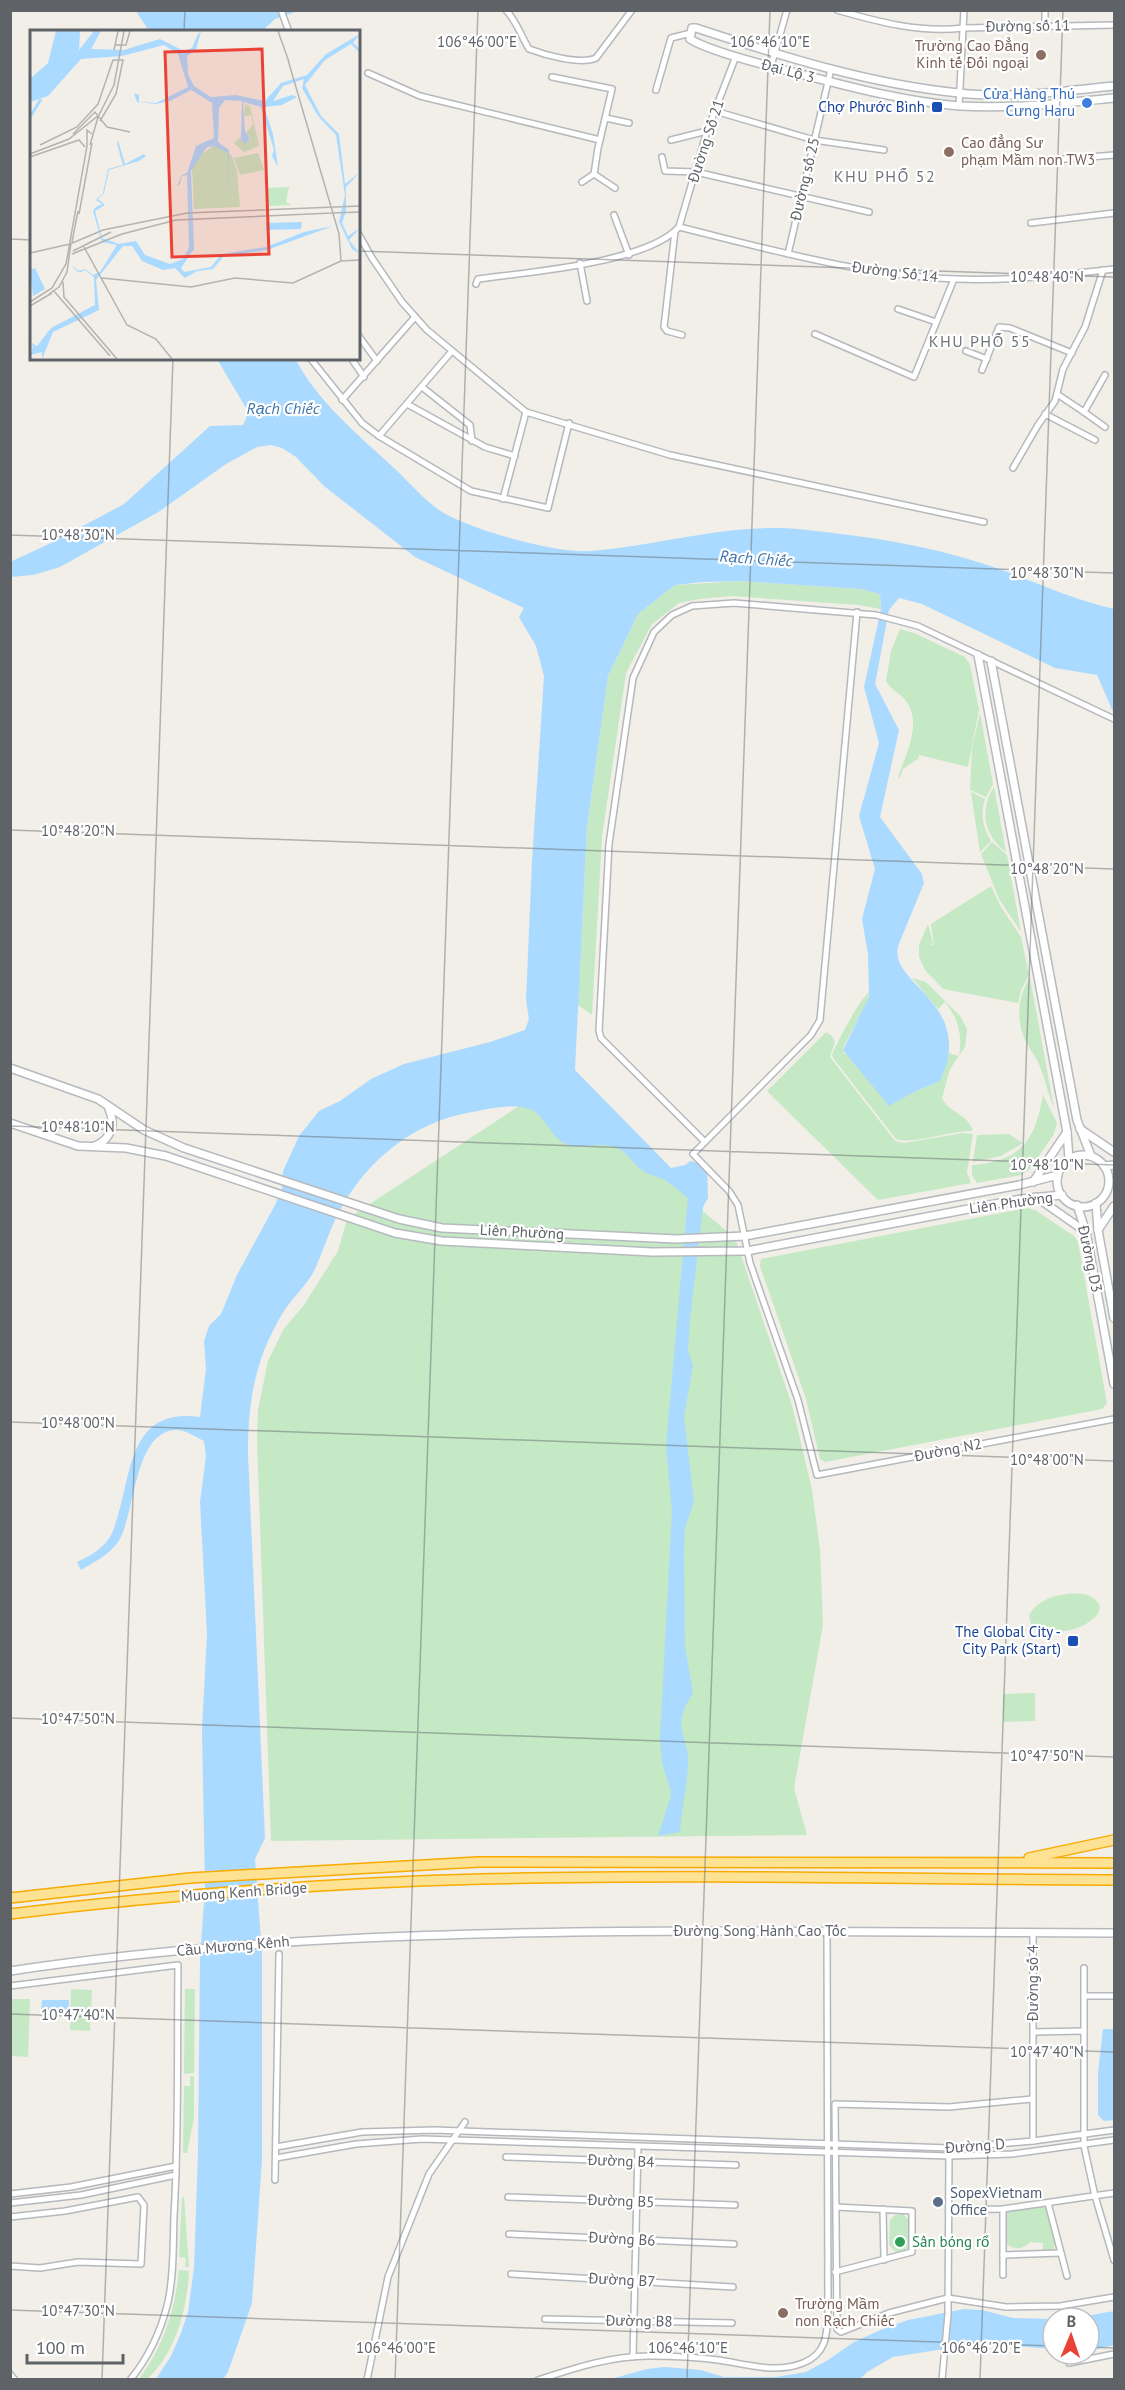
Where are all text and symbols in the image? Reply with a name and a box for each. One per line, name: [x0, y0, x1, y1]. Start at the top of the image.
street label: Đường số 11: [984, 15, 1071, 36]
inset map: [30, 30, 360, 360]
text: 106°46'00"E: [437, 32, 517, 51]
text: 106°46'10"E: [730, 32, 810, 51]
place label: Trường Cao Đẳng Kinh tế Đối ngoại: [915, 36, 1029, 72]
marker: Trường Cao Đẳng Kinh tế Đối ngoại: [1034, 48, 1048, 62]
street label: Đại Lộ 3: [758, 54, 817, 87]
place label: Cửa Hàng Thú Cưng Haru: [983, 84, 1075, 120]
marker: Cửa Hàng Thú Cưng Haru: [1080, 96, 1094, 110]
street label: Đường Số 21: [683, 97, 728, 186]
place label: Chợ Phước Bình: [818, 97, 925, 116]
marker: Chợ Phước Bình: [930, 100, 944, 114]
place label: Cao đẳng Sư phạm Mầm non TW3: [961, 133, 1095, 169]
street label: Đường số 25: [786, 135, 823, 223]
marker: Cao đẳng Sư phạm Mầm non TW3: [942, 145, 956, 159]
district label: KHU PHỐ 52: [834, 166, 936, 186]
street label: Đường Số 14: [850, 257, 939, 286]
text: 10°48'40"N: [1010, 267, 1084, 286]
district label: KHU PHỐ 55: [929, 331, 1031, 351]
water label: Rạch Chiếc: [247, 398, 320, 418]
text: 10°48'30"N: [41, 525, 115, 544]
water label: Rạch Chiếc: [719, 545, 793, 571]
text: 10°48'30"N: [1010, 563, 1084, 582]
text: 10°48'20"N: [41, 821, 115, 840]
text: 10°48'20"N: [1010, 859, 1084, 878]
text: 10°48'10"N: [41, 1117, 115, 1136]
text: 10°48'10"N: [1010, 1155, 1084, 1174]
street label: Liên Phường: [968, 1187, 1054, 1218]
street label: Liên Phường: [479, 1220, 565, 1243]
street label: Đường D3: [1074, 1223, 1107, 1294]
text: 10°48'00"N: [41, 1413, 115, 1432]
street label: Đường N2: [912, 1434, 983, 1466]
text: 10°48'00"N: [1010, 1450, 1084, 1469]
place label: The Global City - City Park (Start): [955, 1622, 1061, 1658]
marker: The Global City - City Park (Start): [1066, 1634, 1080, 1648]
text: 10°47'50"N: [41, 1709, 115, 1728]
text: 10°47'50"N: [1010, 1746, 1084, 1765]
street label: Muong Kenh Bridge: [180, 1878, 308, 1905]
street label: Đường Song Hành Cao Tốc: [672, 1921, 847, 1940]
street label: Cầu Mương Kênh: [176, 1931, 290, 1960]
street label: Đường số 4: [1023, 1945, 1042, 2022]
text: 10°47'40"N: [41, 2005, 115, 2024]
text: 10°47'40"N: [1010, 2042, 1084, 2061]
street label: Đường D: [943, 2134, 1005, 2157]
street label: Đường B4: [586, 2150, 655, 2171]
place label: SopexVietnam Office: [950, 2183, 1042, 2219]
street label: Đường B5: [586, 2190, 655, 2211]
marker: SopexVietnam Office: [931, 2195, 945, 2209]
street label: Đường B6: [587, 2227, 656, 2250]
place label: Sân bóng rổ: [912, 2232, 989, 2251]
marker: Sân bóng rổ: [893, 2235, 907, 2249]
street label: Đường B7: [587, 2268, 656, 2291]
place label: Trường Mầm non Rạch Chiếc: [795, 2294, 895, 2330]
text: 10°47'30"N: [41, 2301, 115, 2320]
marker: Trường Mầm non Rạch Chiếc: [776, 2306, 790, 2320]
north arrow: [1041, 2306, 1101, 2366]
street label: Đường B8: [604, 2310, 673, 2331]
text: B: [1066, 2311, 1077, 2331]
scale bar: [27, 2327, 123, 2365]
text: 100 m: [36, 2336, 85, 2359]
text: 106°46'00"E: [356, 2338, 436, 2357]
text: 106°46'10"E: [648, 2338, 728, 2357]
text: 106°46'20"E: [941, 2338, 1021, 2357]

